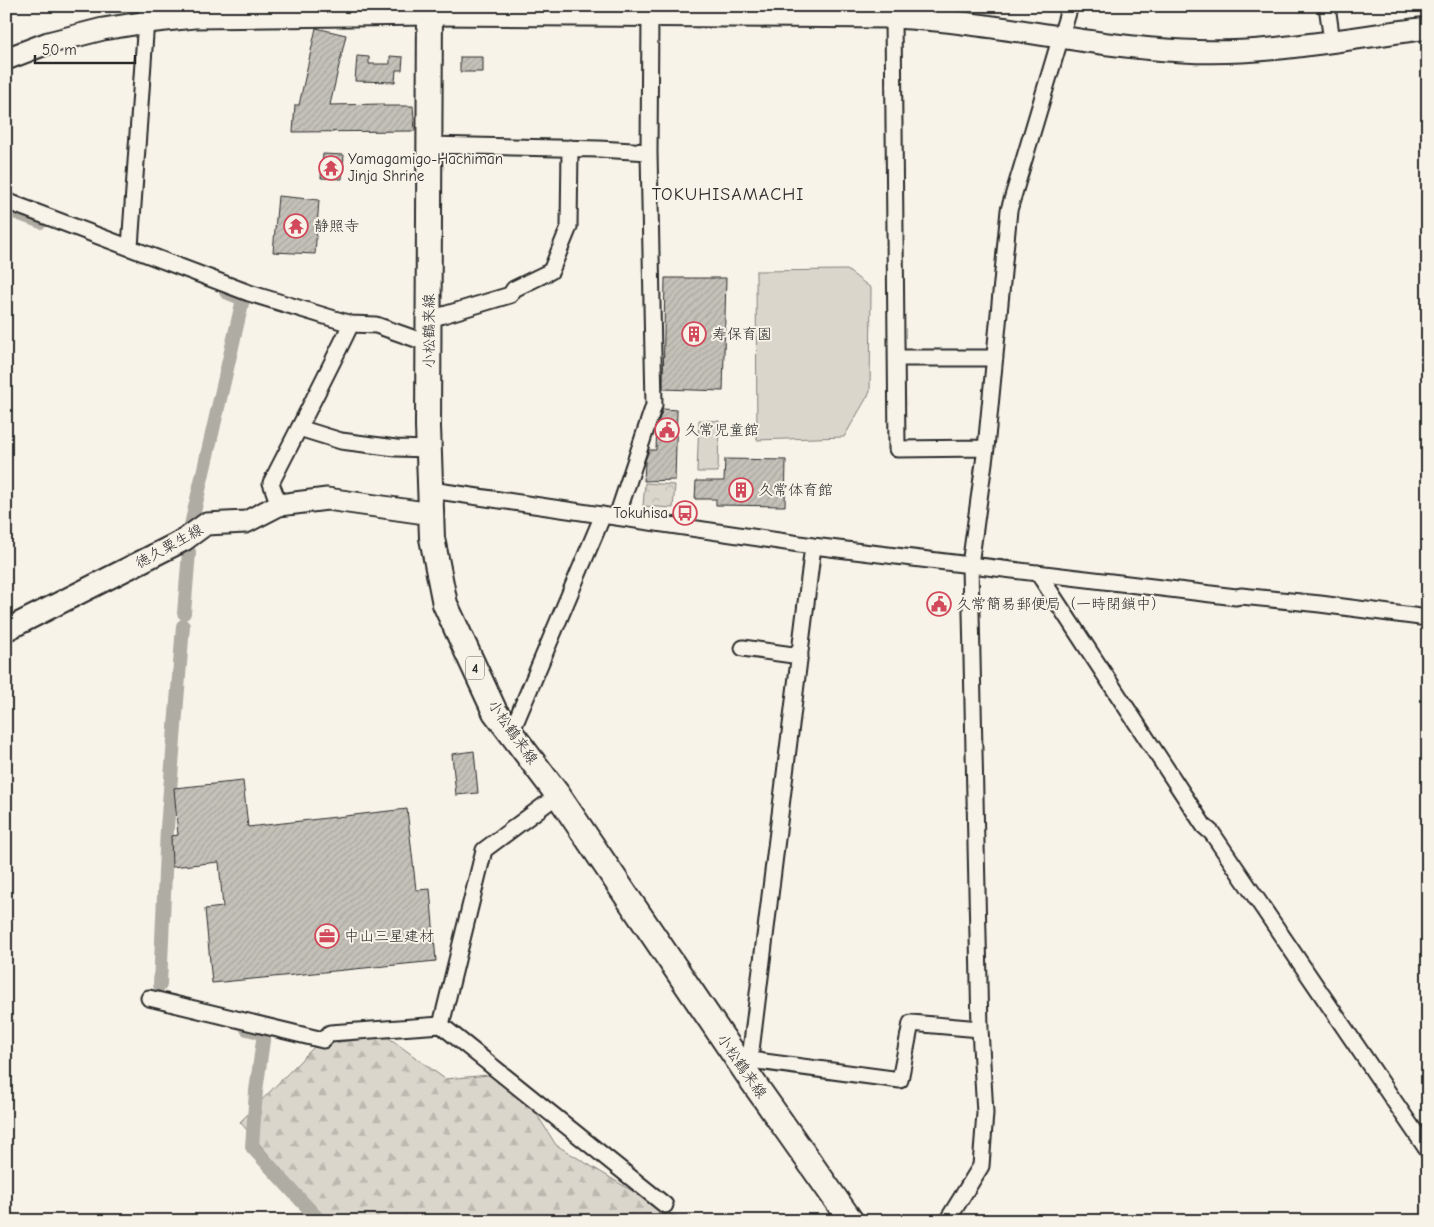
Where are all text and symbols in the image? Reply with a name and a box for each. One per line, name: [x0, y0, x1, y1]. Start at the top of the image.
scale bar: [35, 32, 135, 64]
text: 50 m: [42, 41, 77, 59]
place label: Yamagamigo-Hachiman Jinja Shrine: [348, 150, 503, 185]
temple icon: Yamagamigo-Hachiman Jinja Shrine: [318, 155, 344, 181]
district label: TOKUHISAMACHI: [652, 184, 804, 205]
temple icon: 静照寺: [283, 213, 309, 239]
place label: 静照寺: [314, 217, 359, 235]
street label: 小松鶴来線: [420, 293, 438, 369]
building icon: 寿保育園: [681, 321, 707, 347]
place label: 寿保育園: [712, 325, 772, 343]
public building icon: 久常児童館: [654, 417, 680, 443]
place label: 久常児童館: [684, 421, 759, 439]
building icon: 久常体育館: [728, 477, 754, 503]
place label: 久常体育館: [758, 481, 833, 499]
bus stop icon: Tokuhisa: [672, 500, 698, 526]
place label: Tokuhisa: [613, 504, 668, 522]
street label: 徳久粟生線: [132, 520, 206, 572]
public building icon: 久常簡易郵便局（一時閉鎖中）: [926, 591, 952, 617]
place label: 久常簡易郵便局（一時閉鎖中）: [956, 595, 1166, 613]
road number: 4: [466, 656, 484, 680]
street label: 小松鶴来線: [484, 696, 542, 768]
office icon: 中山三星建材: [314, 923, 340, 949]
place label: 中山三星建材: [344, 927, 434, 945]
street label: 小松鶴来線: [713, 1030, 771, 1102]

